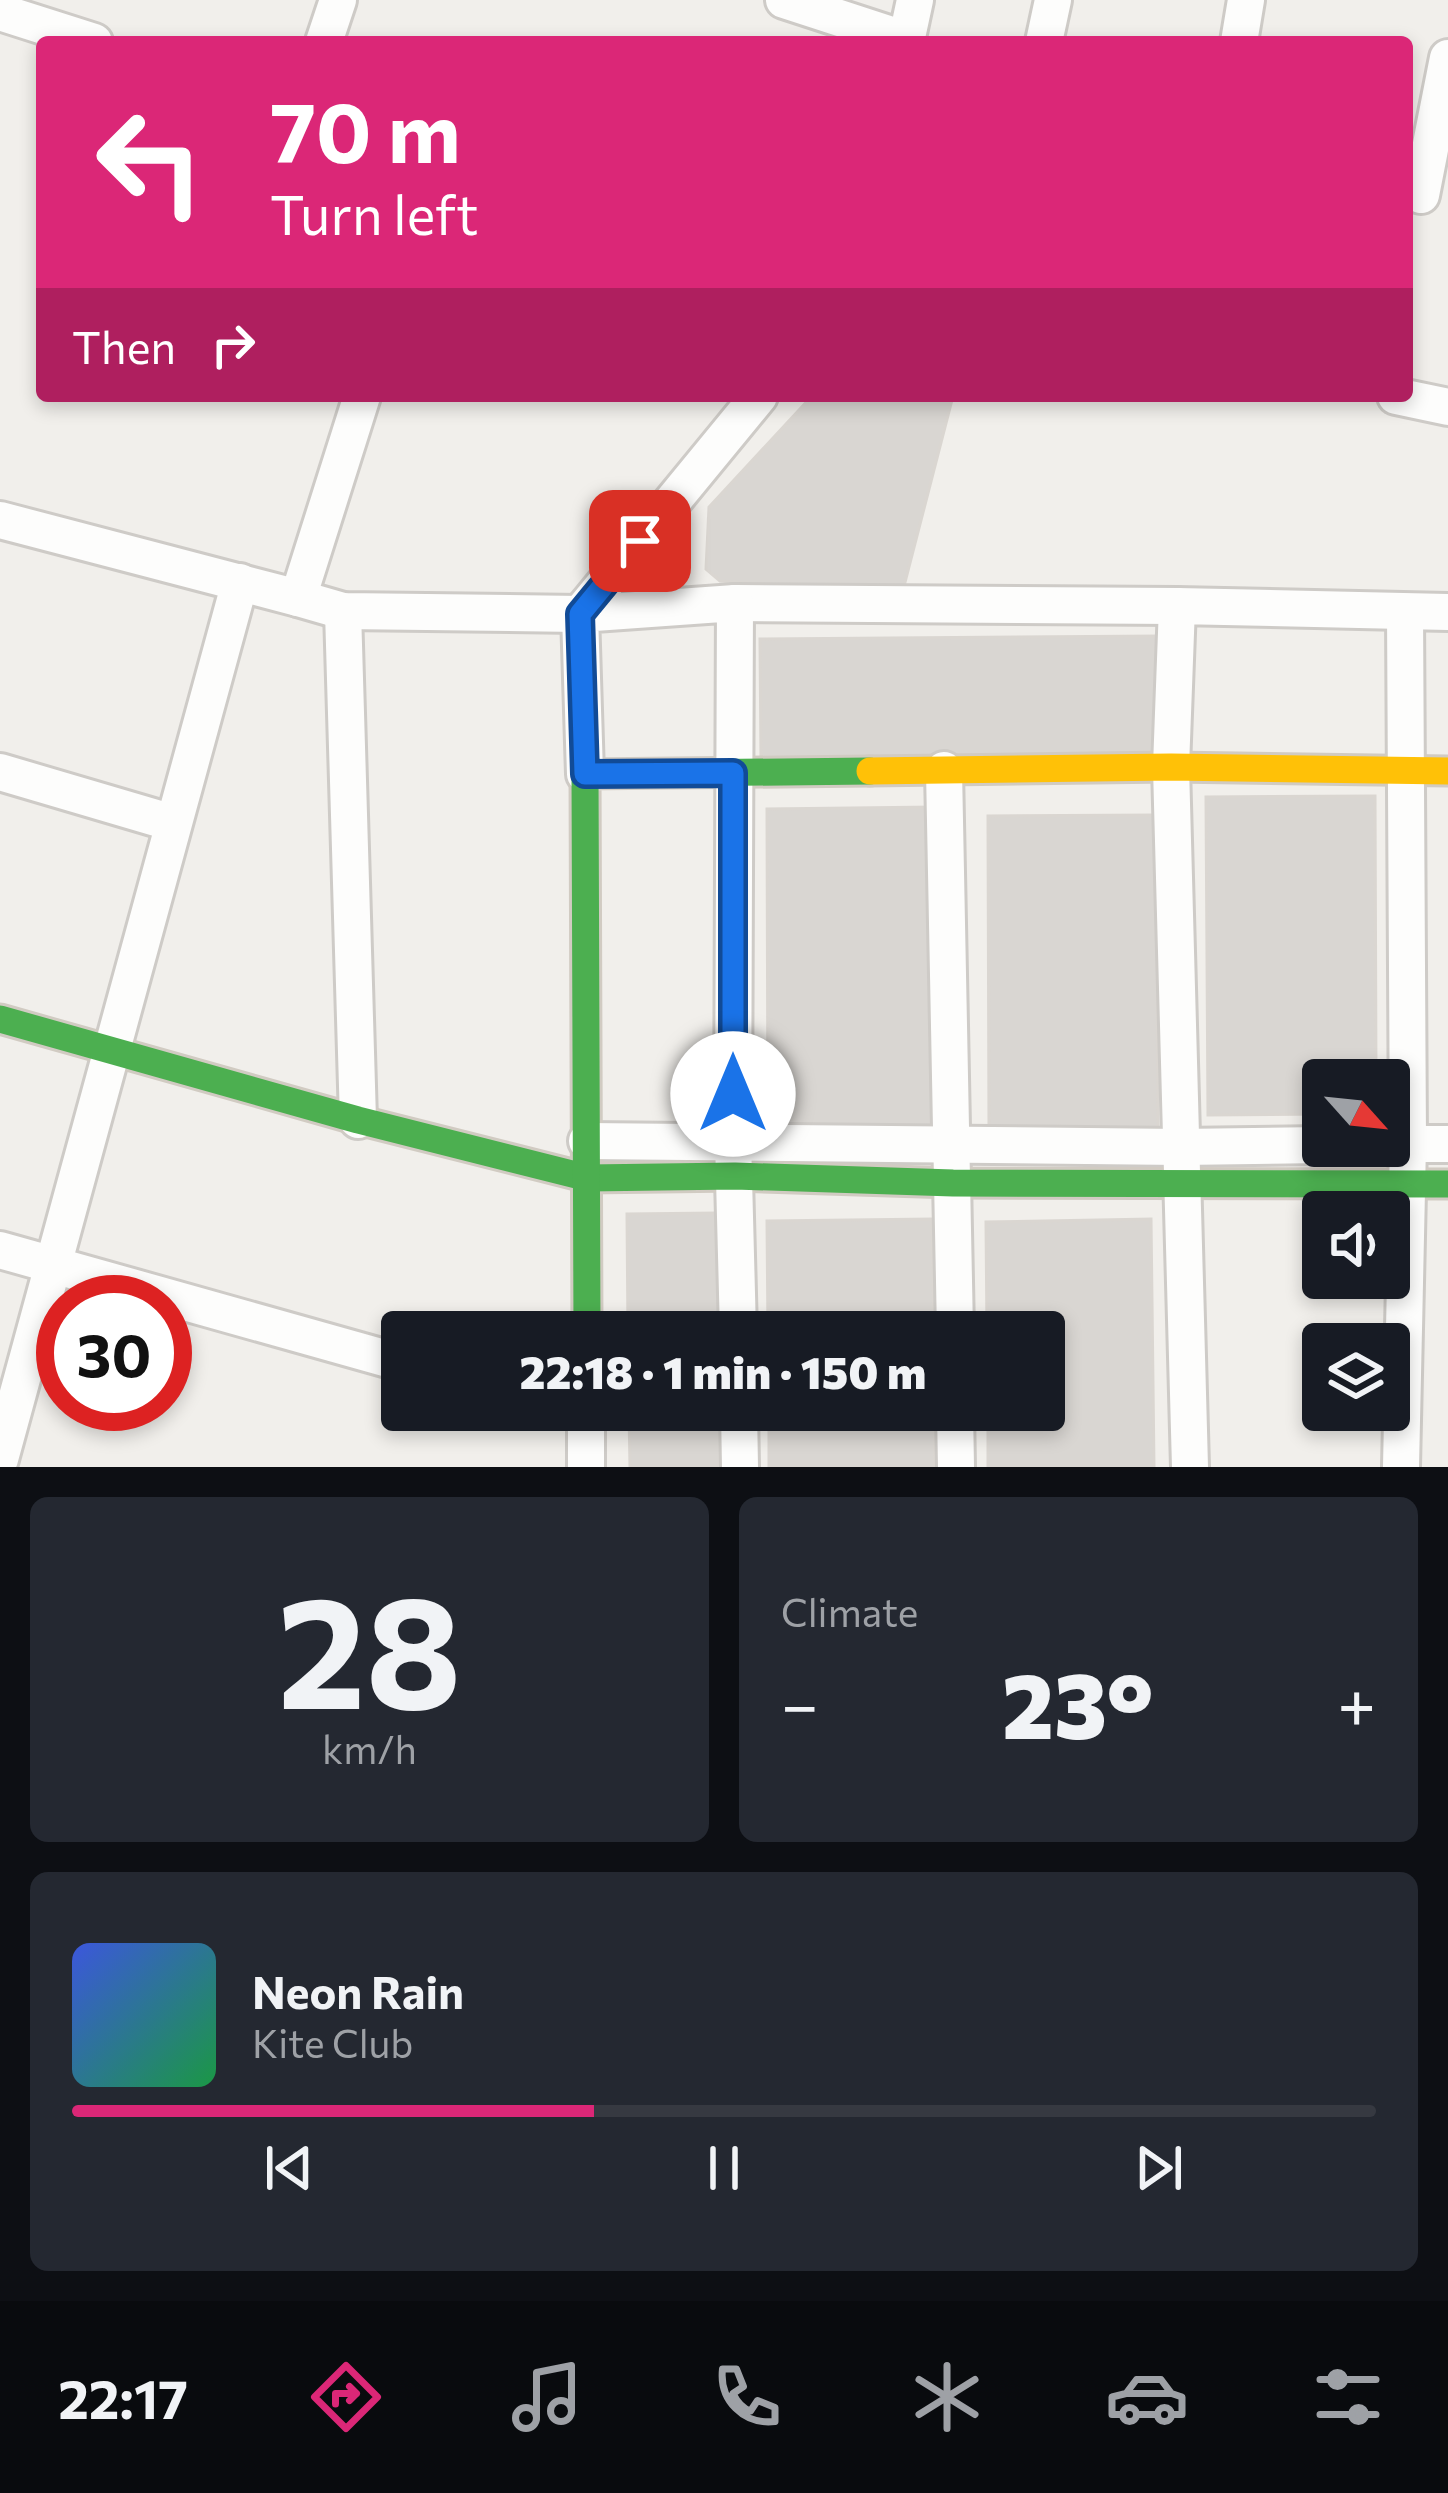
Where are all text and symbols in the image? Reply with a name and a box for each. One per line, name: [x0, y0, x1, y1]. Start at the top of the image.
text: 70 m: [270, 78, 461, 180]
icon: left: [72, 84, 228, 240]
text: Turn left: [270, 180, 478, 246]
icon: right: [200, 312, 266, 378]
text: Then: [72, 318, 176, 373]
pin: [589, 490, 691, 592]
icon: arrive: [607, 508, 673, 574]
position arrow: [670, 1031, 796, 1157]
north arrow: [1302, 1059, 1410, 1167]
map controls: [1302, 1059, 1410, 1431]
button: sound: [1302, 1191, 1410, 1299]
speed limit sign: 30: [36, 1275, 192, 1431]
button: layers: [1302, 1323, 1410, 1431]
text: 22:18 · 1 min · 150 m: [520, 1343, 926, 1398]
text: 28: [277, 1550, 462, 1741]
text: Climate: [781, 1587, 918, 1635]
text: 23°: [1002, 1647, 1154, 1758]
text: −: [781, 1662, 819, 1743]
text: +: [1337, 1662, 1376, 1743]
text: km/h: [322, 1724, 417, 1772]
text: Neon Rain: [252, 1963, 464, 2018]
text: Kite Club: [252, 2018, 413, 2066]
icon: previous: [256, 2135, 322, 2201]
icon: pause: [691, 2135, 757, 2201]
icon: next: [1126, 2135, 1192, 2201]
icon: directions: [304, 2355, 388, 2439]
icon: music: [505, 2355, 589, 2439]
icon: phone: [705, 2355, 789, 2439]
icon: climate: [905, 2355, 989, 2439]
icon: car: [1105, 2355, 1189, 2439]
icon: filters: [1306, 2355, 1390, 2439]
text: 22:17: [58, 2364, 188, 2430]

